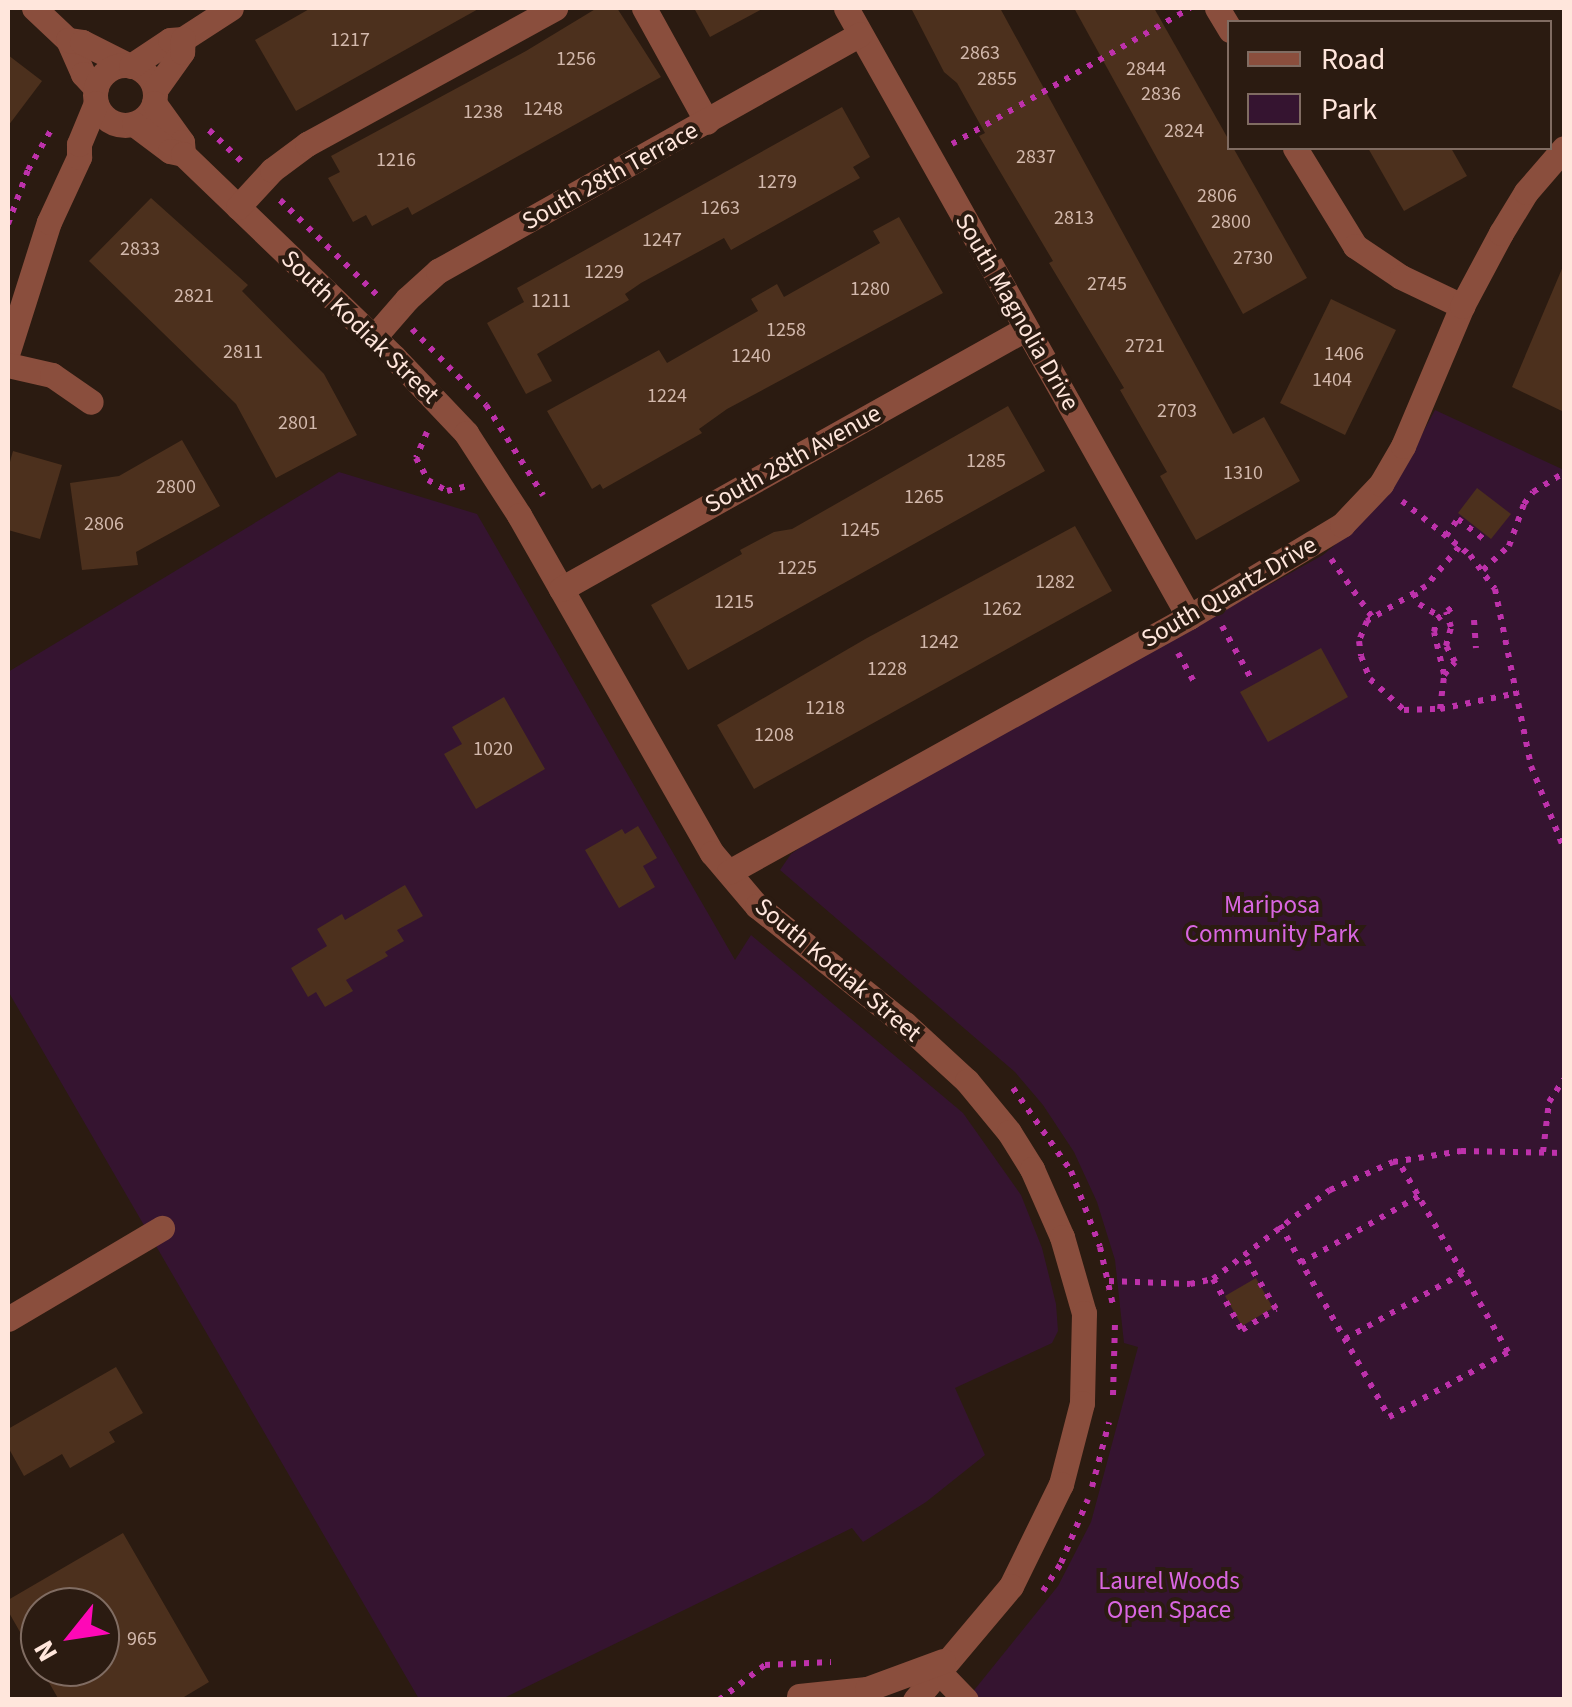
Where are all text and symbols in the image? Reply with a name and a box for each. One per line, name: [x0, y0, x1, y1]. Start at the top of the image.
legend: [1227, 20, 1552, 150]
house number: 1217: [330, 28, 370, 52]
text: Road: [1321, 38, 1385, 81]
house number: 2863: [960, 41, 1000, 65]
house number: 1256: [556, 47, 596, 71]
house number: 2844: [1126, 57, 1166, 81]
house number: 2855: [977, 67, 1017, 91]
house number: 2836: [1141, 82, 1181, 106]
text: Park: [1321, 88, 1377, 131]
house number: 1248: [523, 97, 563, 121]
house number: 1238: [463, 100, 503, 124]
street label: South 28th Terrace: [517, 115, 703, 237]
house number: 2824: [1164, 119, 1204, 143]
house number: 2837: [1016, 145, 1056, 169]
house number: 1216: [376, 148, 416, 172]
house number: 1279: [757, 170, 797, 194]
house number: 2806: [1197, 184, 1237, 208]
house number: 1263: [700, 196, 740, 220]
house number: 2813: [1054, 206, 1094, 230]
street label: South Magnolia Drive: [948, 208, 1086, 416]
house number: 2800: [1211, 210, 1251, 234]
house number: 1247: [642, 228, 682, 252]
house number: 2833: [120, 237, 160, 261]
street label: South Kodiak Street: [275, 244, 445, 410]
house number: 2730: [1233, 246, 1273, 270]
house number: 1229: [584, 260, 624, 284]
house number: 2745: [1087, 272, 1127, 296]
house number: 1280: [850, 277, 890, 301]
house number: 2821: [174, 284, 214, 308]
house number: 1211: [531, 289, 571, 313]
house number: 1258: [766, 318, 806, 342]
house number: 2721: [1125, 334, 1165, 358]
house number: 2811: [223, 340, 263, 364]
house number: 1406: [1324, 342, 1364, 366]
house number: 1240: [731, 344, 771, 368]
house number: 1404: [1312, 368, 1352, 392]
house number: 1224: [647, 384, 687, 408]
street label: South 28th Avenue: [700, 398, 886, 520]
house number: 2703: [1157, 399, 1197, 423]
house number: 2801: [278, 411, 318, 435]
house number: 1285: [966, 449, 1006, 473]
house number: 1310: [1223, 461, 1263, 485]
house number: 2800: [156, 475, 196, 499]
house number: 1265: [904, 485, 944, 509]
house number: 2806: [84, 512, 124, 536]
house number: 1245: [840, 518, 880, 542]
street label: South Quartz Drive: [1136, 530, 1322, 654]
house number: 1225: [777, 556, 817, 580]
house number: 1282: [1035, 570, 1075, 594]
house number: 1215: [714, 590, 754, 614]
house number: 1262: [982, 597, 1022, 621]
house number: 1242: [919, 630, 959, 654]
house number: 1228: [867, 657, 907, 681]
house number: 1218: [805, 696, 845, 720]
house number: 1208: [754, 723, 794, 747]
house number: 1020: [473, 737, 513, 761]
park label: Mariposa Community Park: [1185, 891, 1359, 950]
street label: South Kodiak Street: [749, 892, 927, 1048]
park label: Laurel Woods Open Space: [1098, 1567, 1240, 1626]
north arrow: [20, 1587, 120, 1687]
house number: 965: [127, 1627, 157, 1651]
text: N: [24, 1633, 68, 1669]

